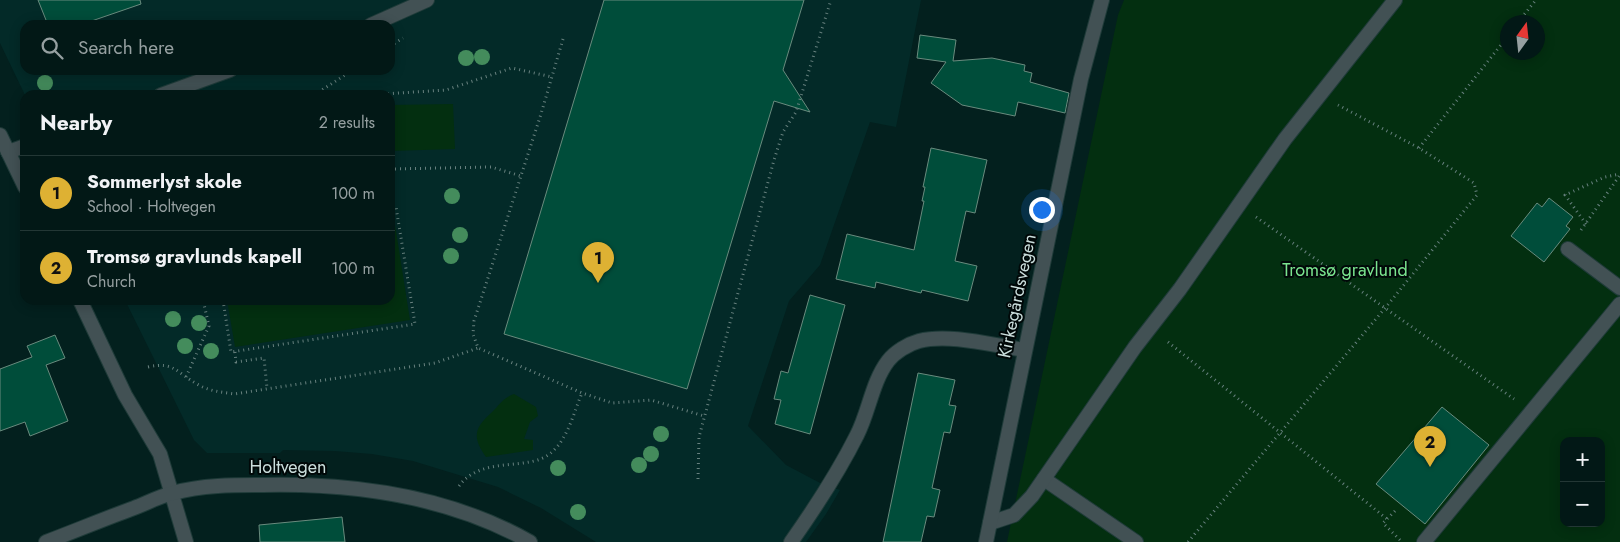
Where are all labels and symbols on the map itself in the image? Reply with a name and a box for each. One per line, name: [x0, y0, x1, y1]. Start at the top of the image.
north arrow: [1500, 15, 1545, 60]
your location: [1029, 197, 1055, 223]
street label: Kirkegårdsvegen: [991, 231, 1043, 361]
pin: 1: [582, 242, 614, 283]
park label: Tromsø gravlund: [1282, 257, 1408, 283]
pin: 2: [1414, 426, 1446, 467]
street label: Holtvegen: [249, 454, 327, 480]

